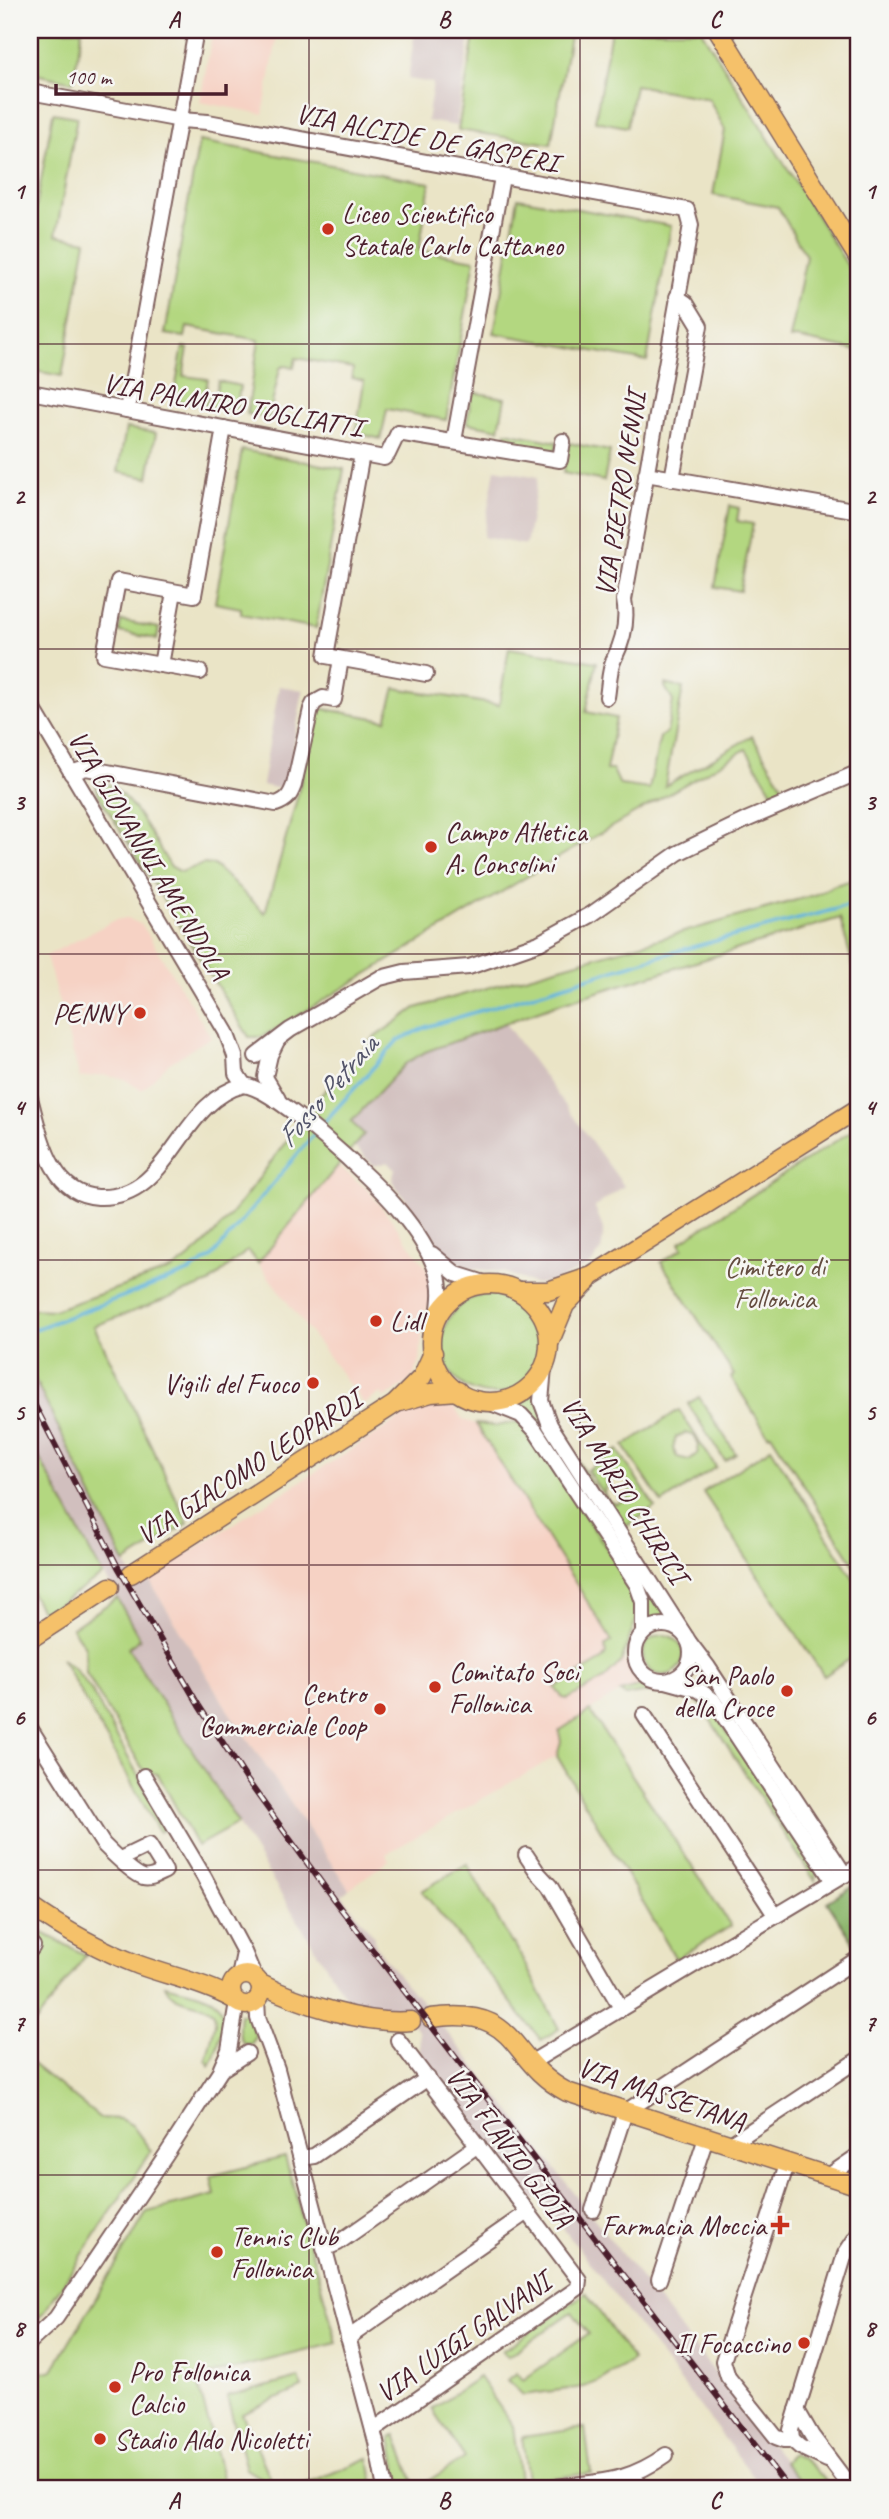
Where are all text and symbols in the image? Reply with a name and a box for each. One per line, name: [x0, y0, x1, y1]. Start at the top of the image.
text: A: [168, 5, 182, 34]
text: B: [438, 5, 452, 34]
text: C: [710, 5, 724, 34]
scale bar: [56, 52, 226, 96]
text: 100 m: [66, 64, 113, 90]
street label: VIA ALCIDE DE GASPERI: [293, 95, 567, 182]
text: 1: [14, 177, 27, 206]
text: 1: [865, 177, 878, 206]
place label: Liceo Scientifico Statale Carlo Cattaneo: [342, 196, 565, 263]
marker: Liceo Scientifico Statale Carlo Cattaneo: [320, 221, 336, 237]
street label: VIA PALMIRO TOGLIATTI: [101, 365, 371, 446]
street label: VIA PIETRO NENNI: [587, 384, 654, 599]
text: 2: [14, 482, 27, 511]
text: 2: [865, 482, 878, 511]
street label: VIA GIOVANNI AMENDOLA: [61, 724, 238, 988]
text: 3: [14, 788, 27, 817]
text: 3: [865, 788, 878, 817]
place label: Campo Atletica A. Consolini: [445, 814, 588, 881]
marker: Campo Atletica A. Consolini: [423, 839, 439, 855]
place label: PENNY: [53, 996, 132, 1031]
marker: PENNY: [132, 1005, 148, 1021]
water label: Fosso Petraia: [268, 1024, 389, 1155]
text: 4: [14, 1093, 27, 1122]
text: 4: [865, 1093, 878, 1122]
park label: Cimitero di Follonica: [725, 1249, 829, 1316]
place label: Lidl: [390, 1304, 428, 1339]
marker: Lidl: [368, 1313, 384, 1329]
place label: Vigili del Fuoco: [164, 1366, 301, 1401]
marker: Vigili del Fuoco: [305, 1375, 321, 1391]
street label: VIA GIACOMO LEOPARDI: [130, 1378, 373, 1553]
street label: VIA MARIO CHIRICI: [554, 1390, 700, 1595]
text: 5: [14, 1398, 26, 1427]
text: 5: [865, 1398, 877, 1427]
place label: Comitato Soci Follonica: [449, 1654, 582, 1721]
place label: San Paolo della Croce: [673, 1658, 775, 1725]
place label: Centro Commerciale Coop: [199, 1676, 369, 1743]
marker: Comitato Soci Follonica: [427, 1679, 443, 1695]
marker: San Paolo della Croce: [779, 1683, 795, 1699]
marker: Centro Commerciale Coop: [372, 1701, 388, 1717]
text: 6: [14, 1703, 27, 1732]
text: 6: [865, 1703, 878, 1732]
text: 7: [14, 2009, 27, 2038]
text: 7: [865, 2009, 878, 2038]
street label: VIA MASSETANA: [574, 2049, 751, 2139]
street label: VIA FLAVIO GIOIA: [438, 2060, 582, 2235]
place label: Farmacia Moccia: [601, 2208, 768, 2243]
marker: Farmacia Moccia: [772, 2217, 788, 2233]
place label: Tennis Club Follonica: [231, 2219, 340, 2286]
marker: Tennis Club Follonica: [209, 2244, 225, 2260]
street label: VIA LUIGI GALVANI: [369, 2261, 562, 2410]
text: 8: [14, 2314, 27, 2343]
text: 8: [865, 2314, 878, 2343]
place label: Il Focaccino: [676, 2326, 792, 2361]
marker: Il Focaccino: [796, 2335, 812, 2351]
place label: Pro Follonica Calcio: [129, 2354, 251, 2421]
marker: Pro Follonica Calcio: [107, 2379, 123, 2395]
place label: Stadio Aldo Nicoletti: [114, 2422, 312, 2457]
marker: Stadio Aldo Nicoletti: [92, 2431, 108, 2447]
text: A: [168, 2486, 182, 2515]
text: B: [438, 2486, 452, 2515]
text: C: [710, 2486, 724, 2515]

